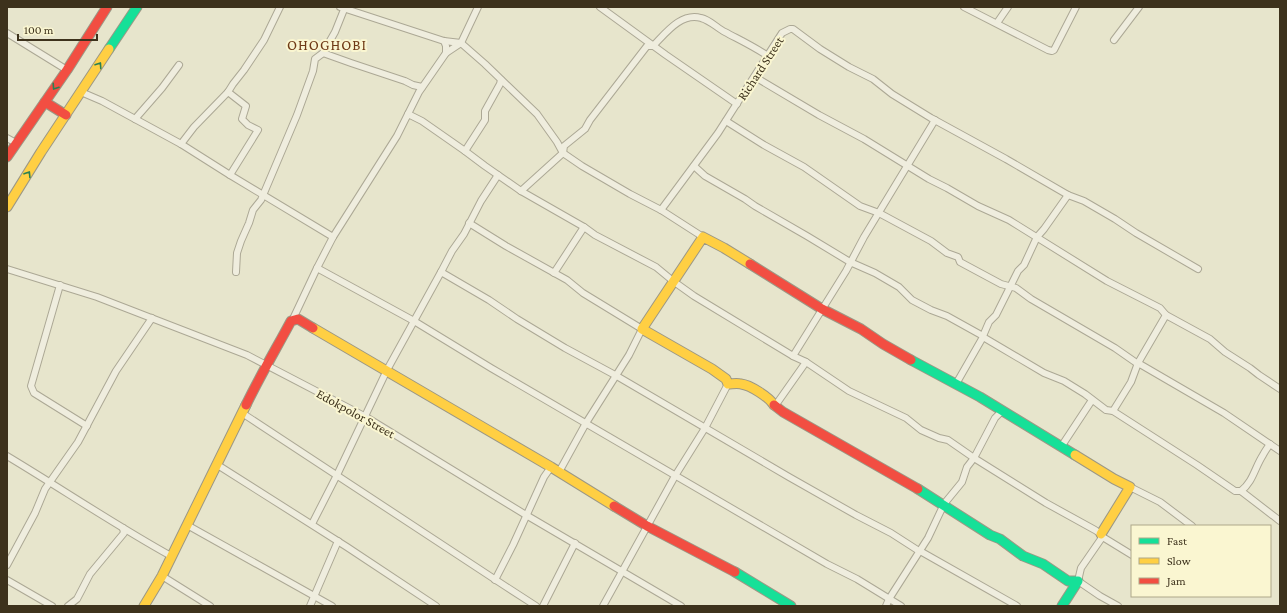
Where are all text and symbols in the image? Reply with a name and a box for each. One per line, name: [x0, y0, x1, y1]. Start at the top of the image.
scale bar: [18, 16, 97, 42]
text: 100 m: [24, 23, 54, 37]
street label: Richard Street: [734, 33, 787, 103]
district label: OHOGHOBI: [287, 37, 367, 53]
one-way arrow: [94, 62, 102, 69]
one-way arrow: [52, 83, 60, 90]
one-way arrow: [23, 171, 30, 178]
street label: Edokpolor Street: [314, 386, 398, 441]
legend: [1131, 525, 1271, 597]
text: Fast: [1167, 534, 1188, 548]
text: Slow: [1167, 554, 1191, 568]
text: Jam: [1166, 574, 1186, 588]

